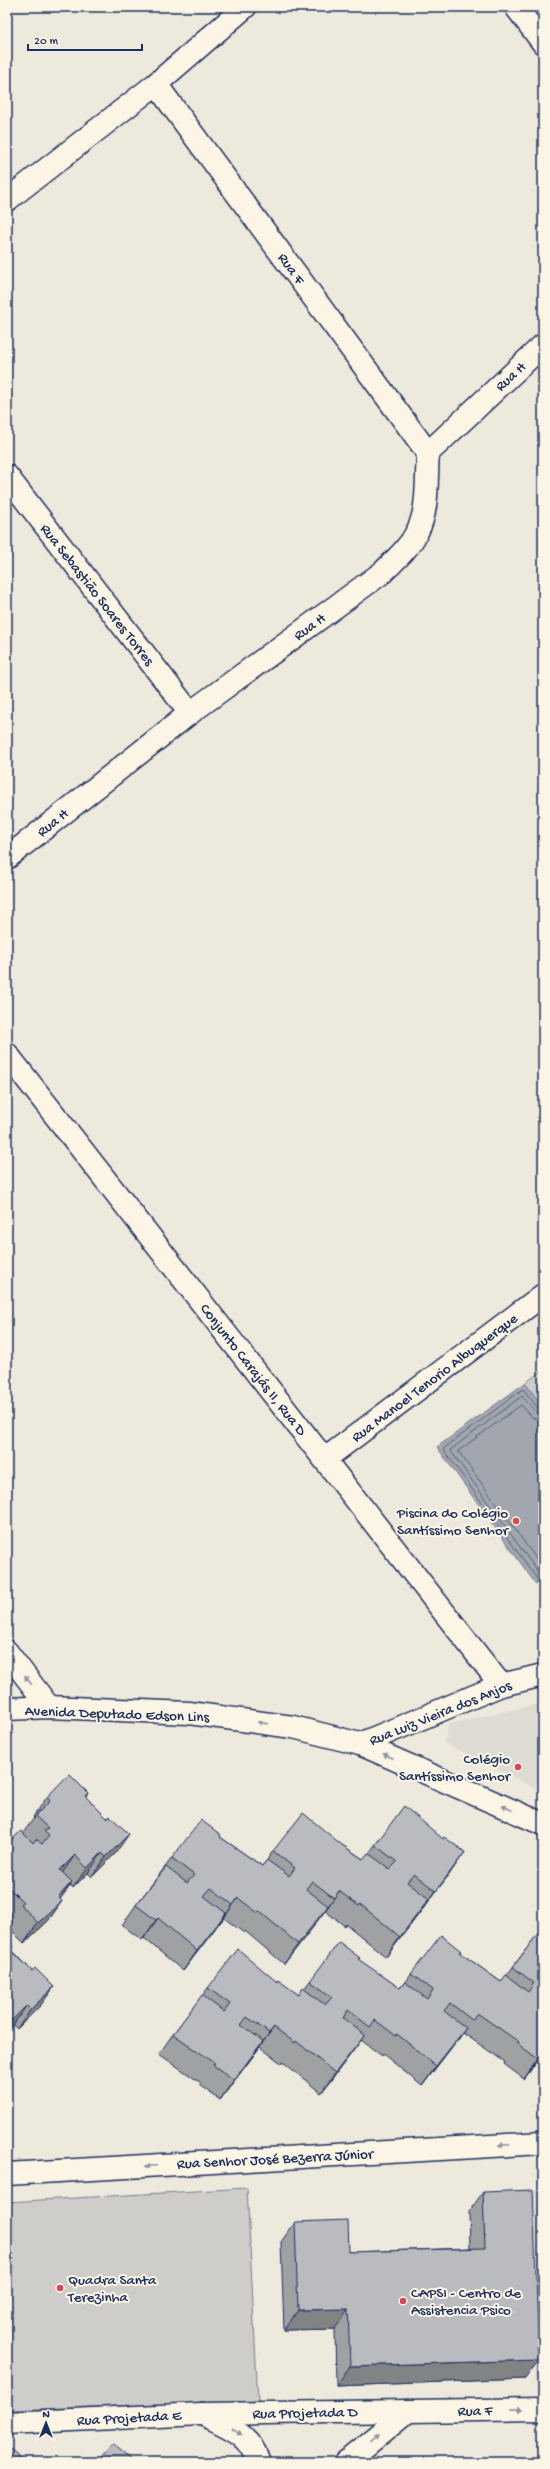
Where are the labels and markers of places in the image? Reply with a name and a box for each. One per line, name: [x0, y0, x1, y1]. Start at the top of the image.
place label: Piscina do Colégio Santíssimo Senhor: [396, 1505, 510, 1540]
marker: Piscina do Colégio Santíssimo Senhor: [511, 1516, 521, 1526]
place label: Colégio Santíssimo Senhor: [399, 1751, 512, 1786]
marker: Colégio Santíssimo Senhor: [513, 1762, 523, 1772]
place label: Quadra Santa Terezinha: [67, 2272, 157, 2307]
marker: Quadra Santa Terezinha: [55, 2283, 65, 2293]
place label: CAPSI - Centro de Assistencia Psico: [411, 2285, 521, 2320]
marker: CAPSI - Centro de Assistencia Psico: [398, 2296, 408, 2306]

